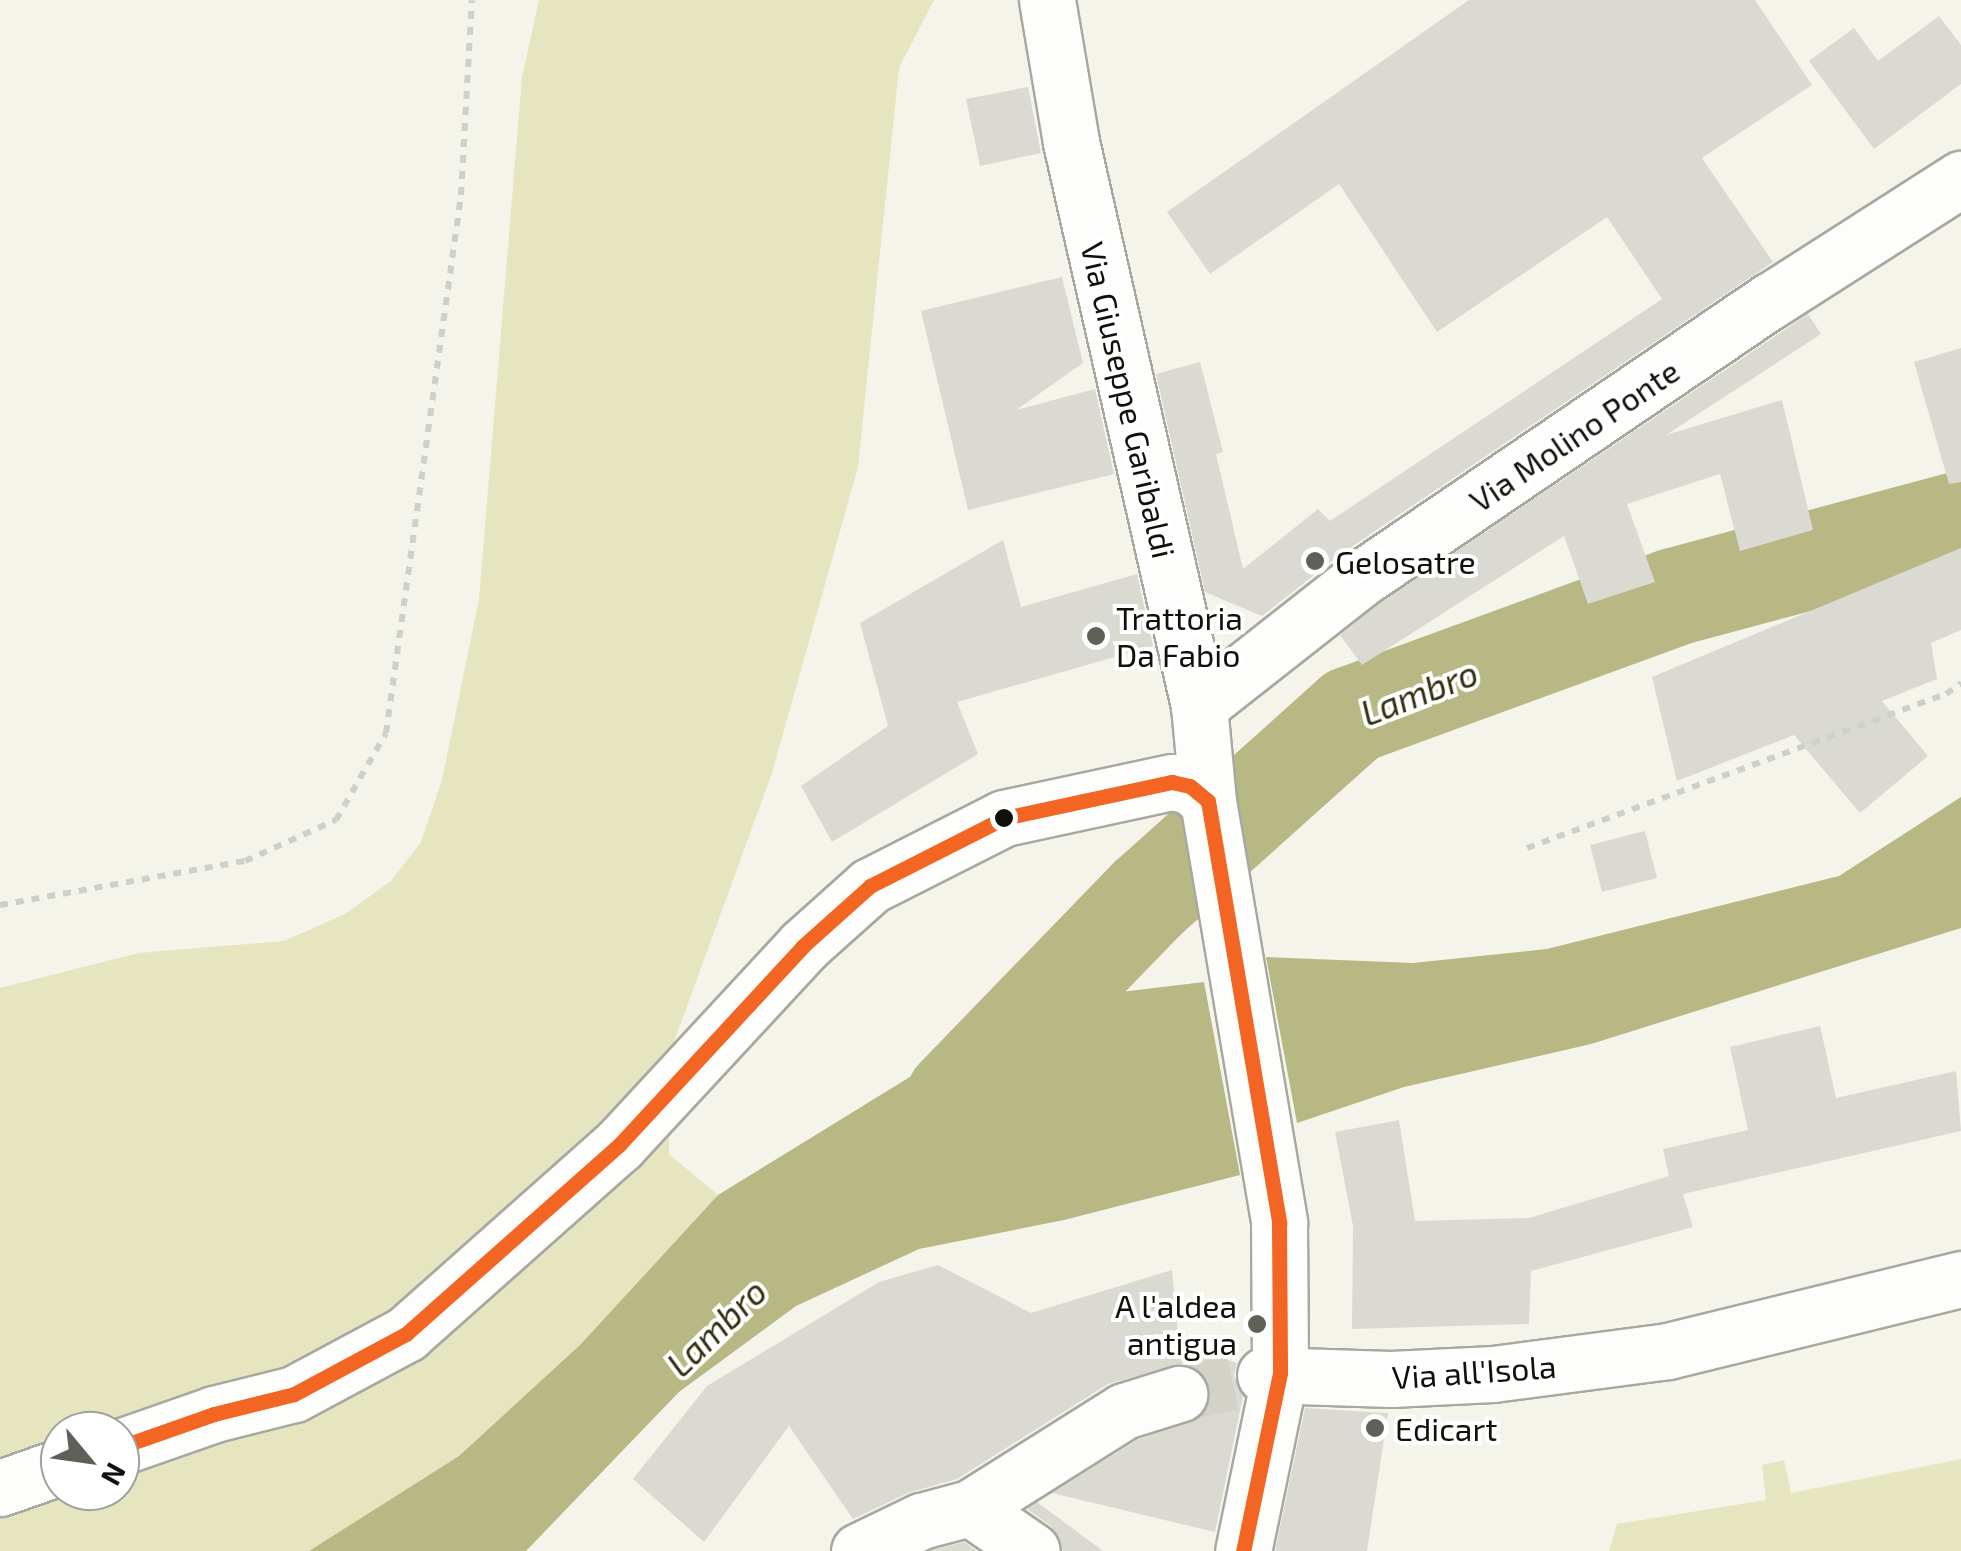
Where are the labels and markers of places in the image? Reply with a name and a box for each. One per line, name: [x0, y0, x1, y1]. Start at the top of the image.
place label: Gelosatre: [1335, 542, 1476, 580]
marker: Gelosatre: [1304, 550, 1326, 572]
place label: Trattoria Da Fabio: [1116, 599, 1243, 674]
marker: Trattoria Da Fabio: [1085, 625, 1107, 647]
unlabelled marker: [994, 808, 1014, 828]
place label: A l'aldea antigua: [1114, 1287, 1237, 1362]
marker: A l'aldea antigua: [1246, 1313, 1268, 1335]
place label: Edicart: [1395, 1409, 1497, 1447]
marker: Edicart: [1364, 1417, 1386, 1439]

